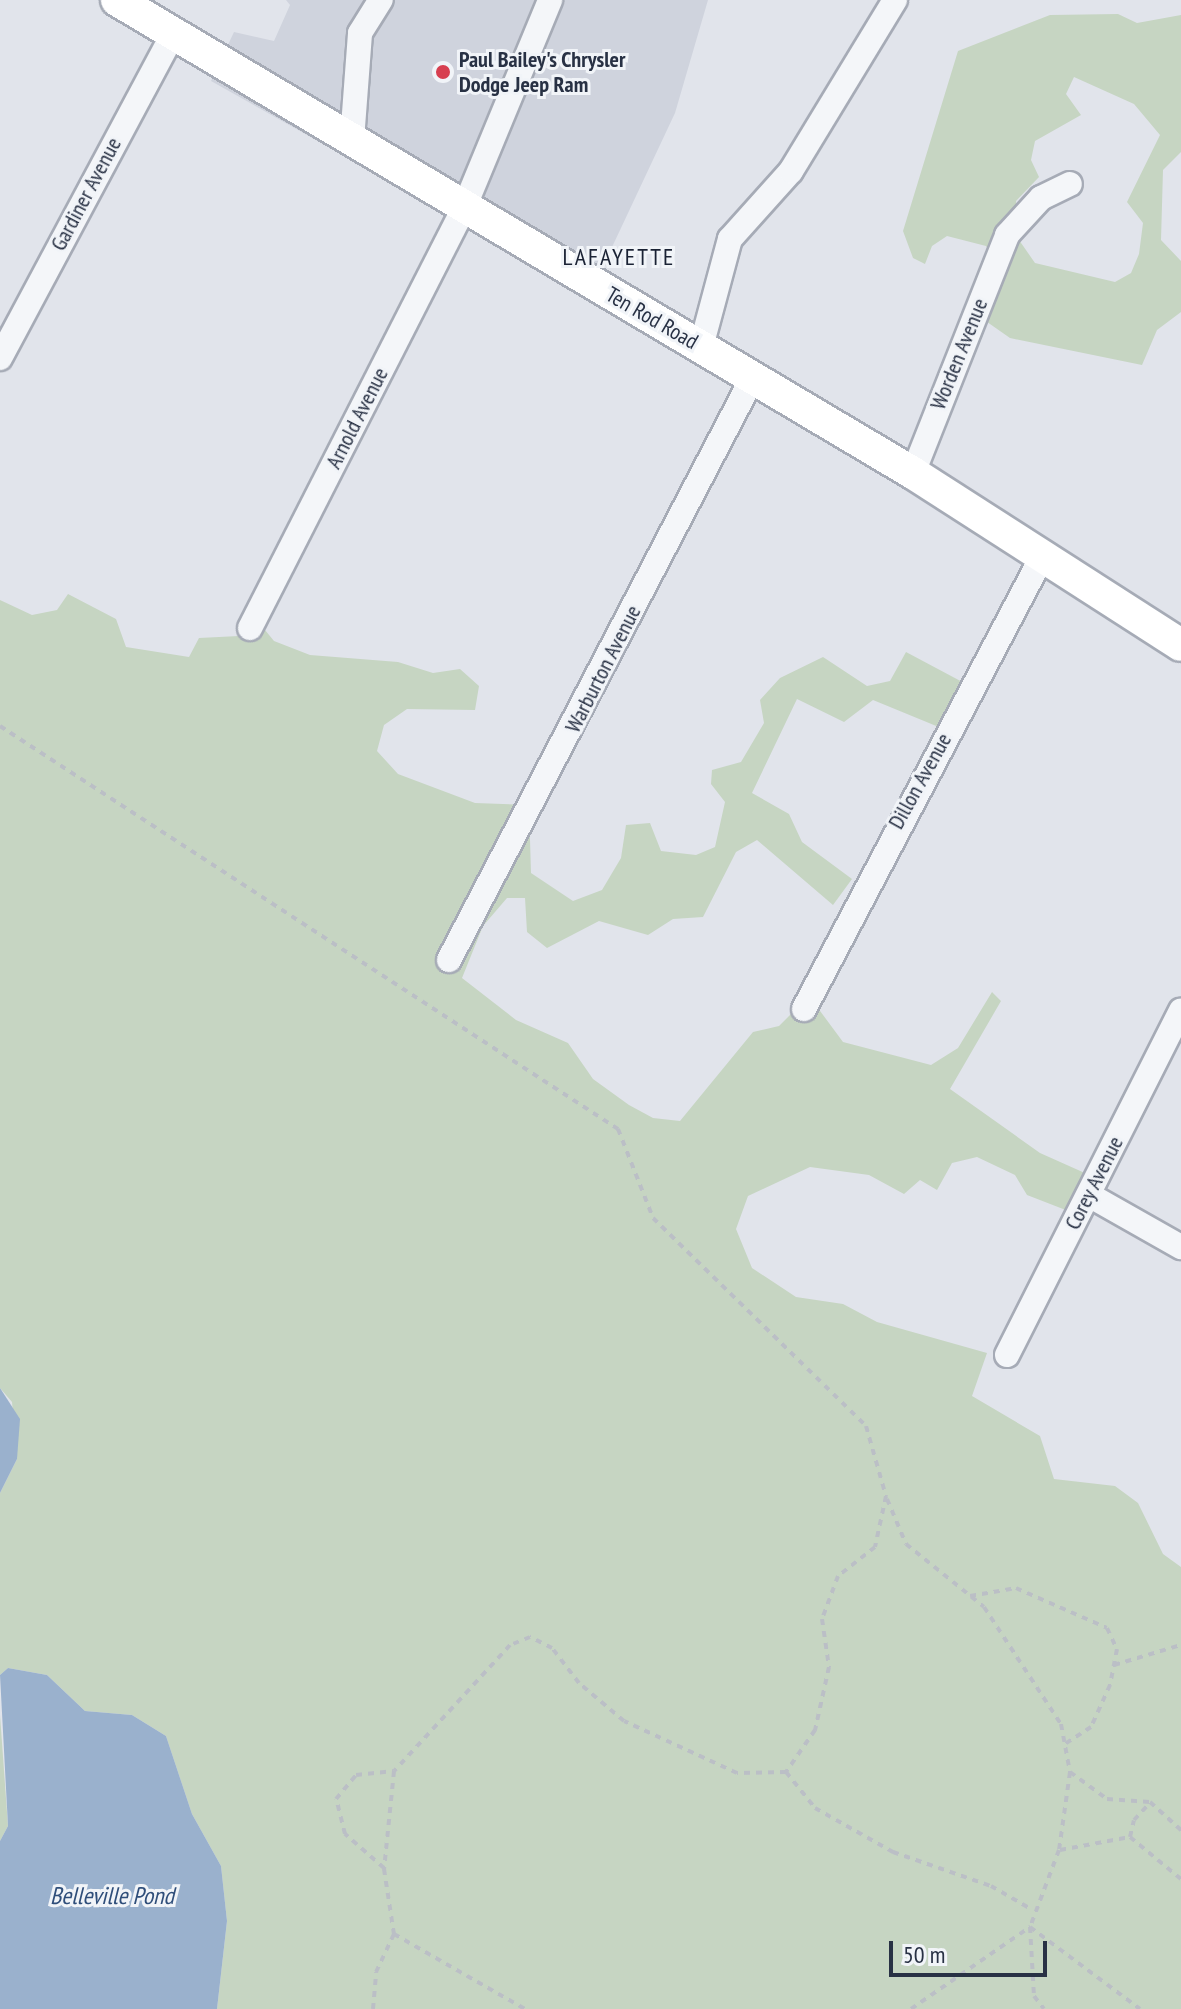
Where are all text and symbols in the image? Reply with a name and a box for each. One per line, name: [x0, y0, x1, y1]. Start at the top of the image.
place label: Paul Bailey's Chrysler Dodge Jeep Ram: [459, 46, 626, 98]
marker: Paul Bailey's Chrysler Dodge Jeep Ram: [434, 63, 452, 81]
street label: Gardiner Avenue: [45, 133, 127, 255]
district label: LAFAYETTE: [563, 243, 675, 271]
street label: Ten Rod Road: [601, 281, 703, 355]
street label: Worden Avenue: [925, 294, 993, 414]
street label: Arnold Avenue: [320, 363, 394, 473]
street label: Warburton Avenue: [559, 601, 647, 737]
street label: Dillon Avenue: [883, 728, 957, 834]
street label: Corey Avenue: [1059, 1131, 1129, 1235]
water label: Belleville Pond: [50, 1882, 174, 1910]
scale bar: [893, 1925, 1051, 1975]
text: 50 m: [903, 1939, 945, 1970]

